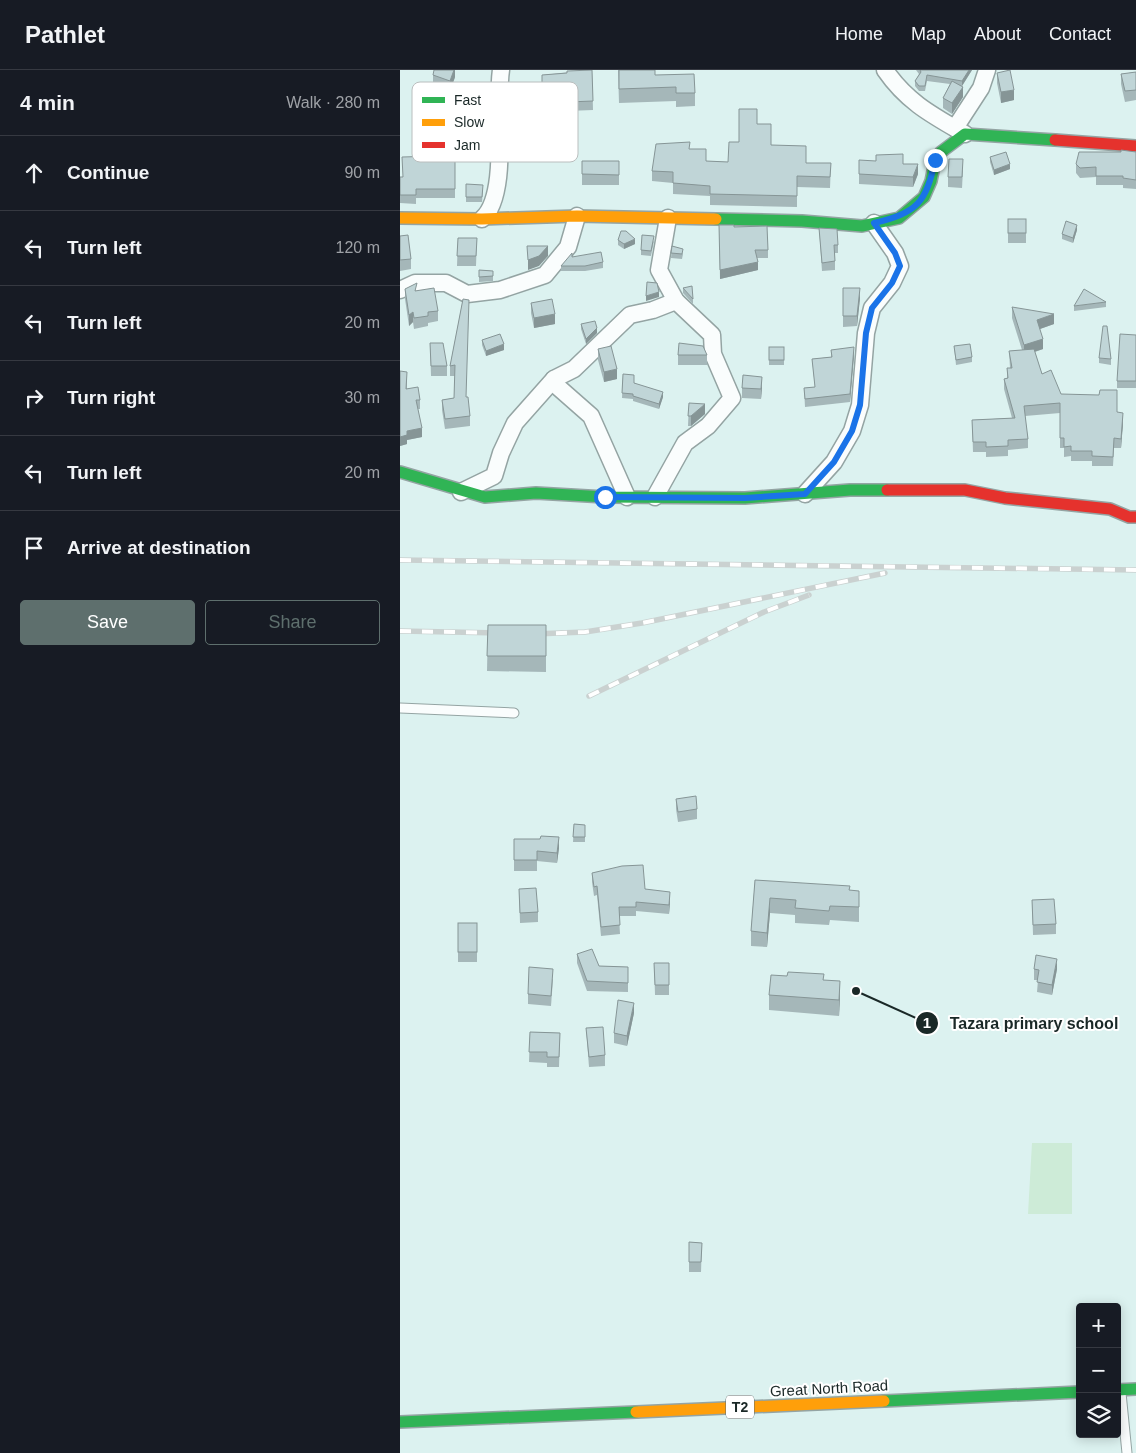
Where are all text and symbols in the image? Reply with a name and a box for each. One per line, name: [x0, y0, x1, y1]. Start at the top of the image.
text: Pathlet: [25, 21, 105, 48]
text: Home: [835, 24, 883, 44]
text: Map: [911, 24, 946, 44]
text: About: [974, 24, 1021, 44]
text: Contact: [1049, 24, 1111, 44]
legend: [412, 82, 578, 162]
text: 4 min: [20, 91, 75, 114]
text: Fast: [454, 92, 481, 108]
text: Walk · 280 m: [286, 94, 380, 111]
text: Slow: [454, 114, 485, 130]
text: Jam: [454, 137, 480, 153]
route end: [924, 149, 947, 172]
icon: ahead: [20, 159, 48, 187]
text: Continue: [67, 162, 149, 183]
text: 90 m: [344, 164, 380, 181]
icon: left: [20, 234, 48, 262]
text: Turn left: [67, 237, 142, 258]
text: 120 m: [336, 239, 380, 256]
icon: left: [20, 309, 48, 337]
text: Turn left: [67, 312, 142, 333]
text: 20 m: [344, 314, 380, 331]
icon: right: [20, 384, 48, 412]
text: Turn right: [67, 387, 155, 408]
text: 30 m: [344, 389, 380, 406]
icon: left: [20, 459, 48, 487]
text: Turn left: [67, 462, 142, 483]
text: 20 m: [344, 464, 380, 481]
route start: [594, 486, 617, 509]
icon: arrive: [20, 534, 48, 562]
text: Arrive at destination: [67, 537, 251, 558]
button: Save: [20, 600, 195, 645]
button: Share: [205, 600, 380, 645]
callout: Tazara primary school: [914, 1008, 1128, 1039]
text: 1: [923, 1014, 931, 1031]
text: Tazara primary school: [950, 1015, 1118, 1032]
map controls: [1076, 1303, 1121, 1438]
button: +: [1076, 1303, 1121, 1348]
button: −: [1076, 1348, 1121, 1393]
street label: Great North Road: [769, 1376, 889, 1400]
button: layers: [1076, 1393, 1121, 1438]
road number: T2: [726, 1395, 754, 1418]

